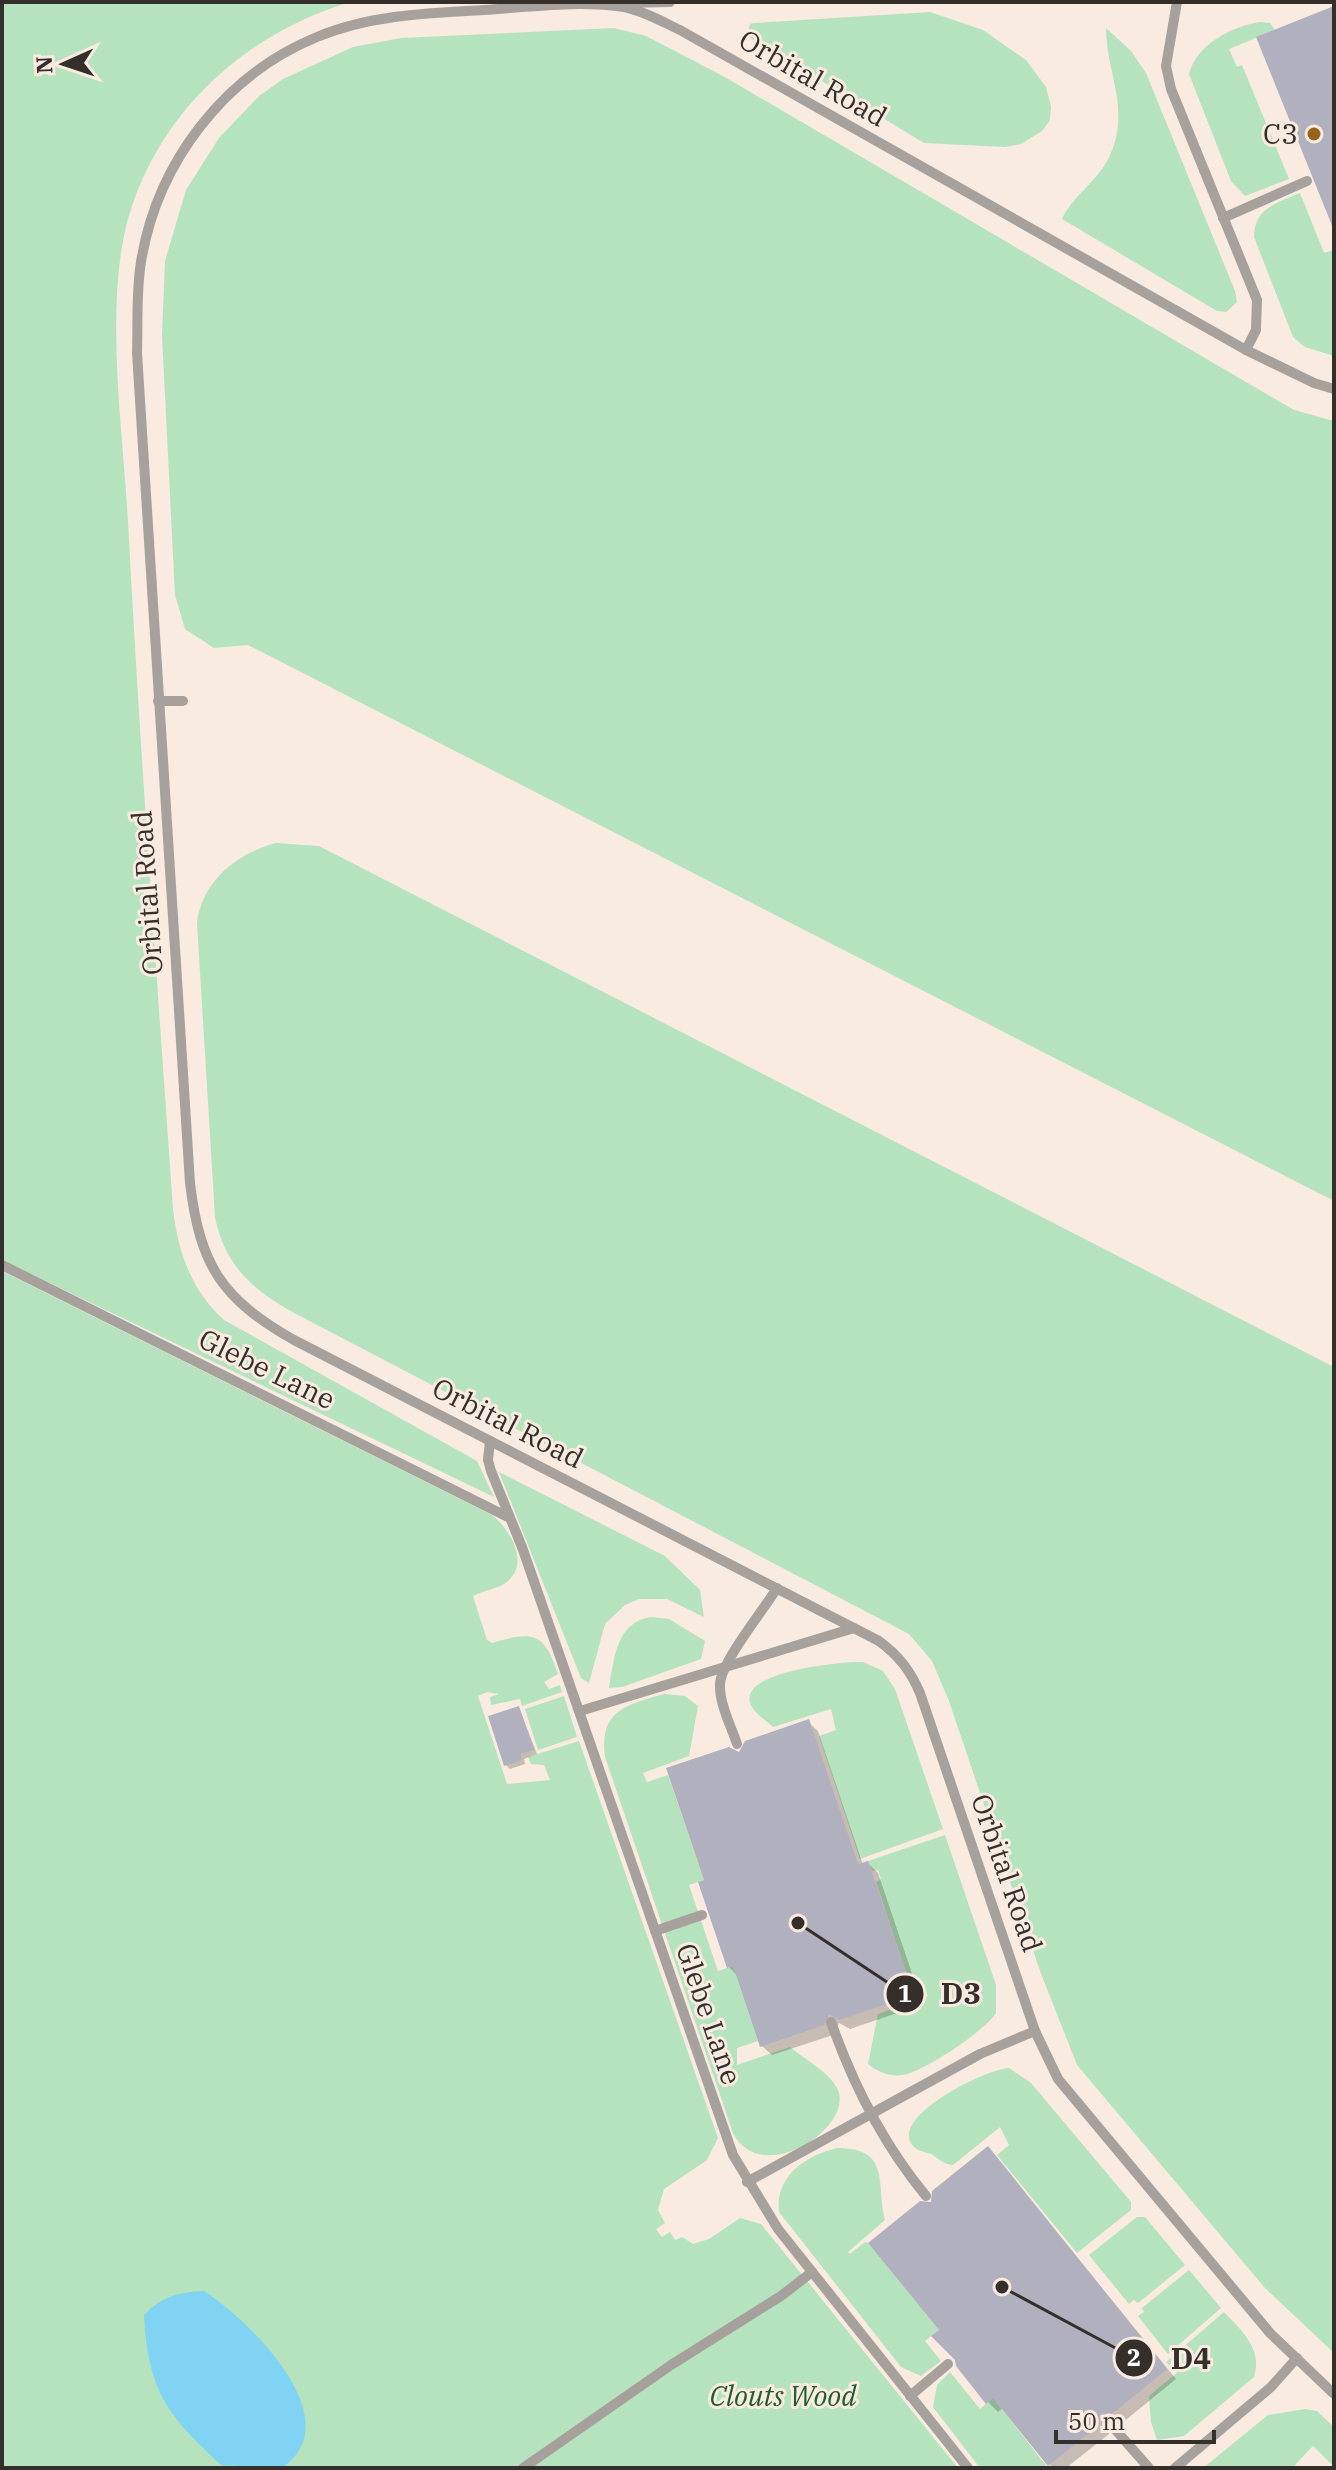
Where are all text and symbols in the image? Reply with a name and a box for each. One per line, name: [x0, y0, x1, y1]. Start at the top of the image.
street label: Orbital Road: [733, 20, 894, 135]
north arrow: [24, 24, 104, 104]
text: N: [29, 56, 58, 75]
place label: C3: [1263, 115, 1298, 152]
marker: C3: [1305, 125, 1323, 143]
street label: Orbital Road: [122, 810, 171, 977]
street label: Glebe Lane: [193, 1320, 341, 1417]
street label: Orbital Road: [426, 1369, 590, 1476]
street label: Orbital Road: [963, 1789, 1052, 1957]
street label: Glebe Lane: [668, 1938, 751, 2089]
callout: D3: [885, 1967, 997, 2021]
text: D3: [941, 1973, 981, 2012]
text: 1: [898, 1977, 912, 2009]
callout: D4: [1114, 2331, 1227, 2385]
text: D4: [1171, 2338, 1211, 2377]
text: 2: [1127, 2341, 1141, 2373]
park label: Clouts Wood: [710, 2377, 857, 2414]
scale bar: [1056, 2394, 1214, 2444]
text: 50 m: [1068, 2405, 1125, 2437]

